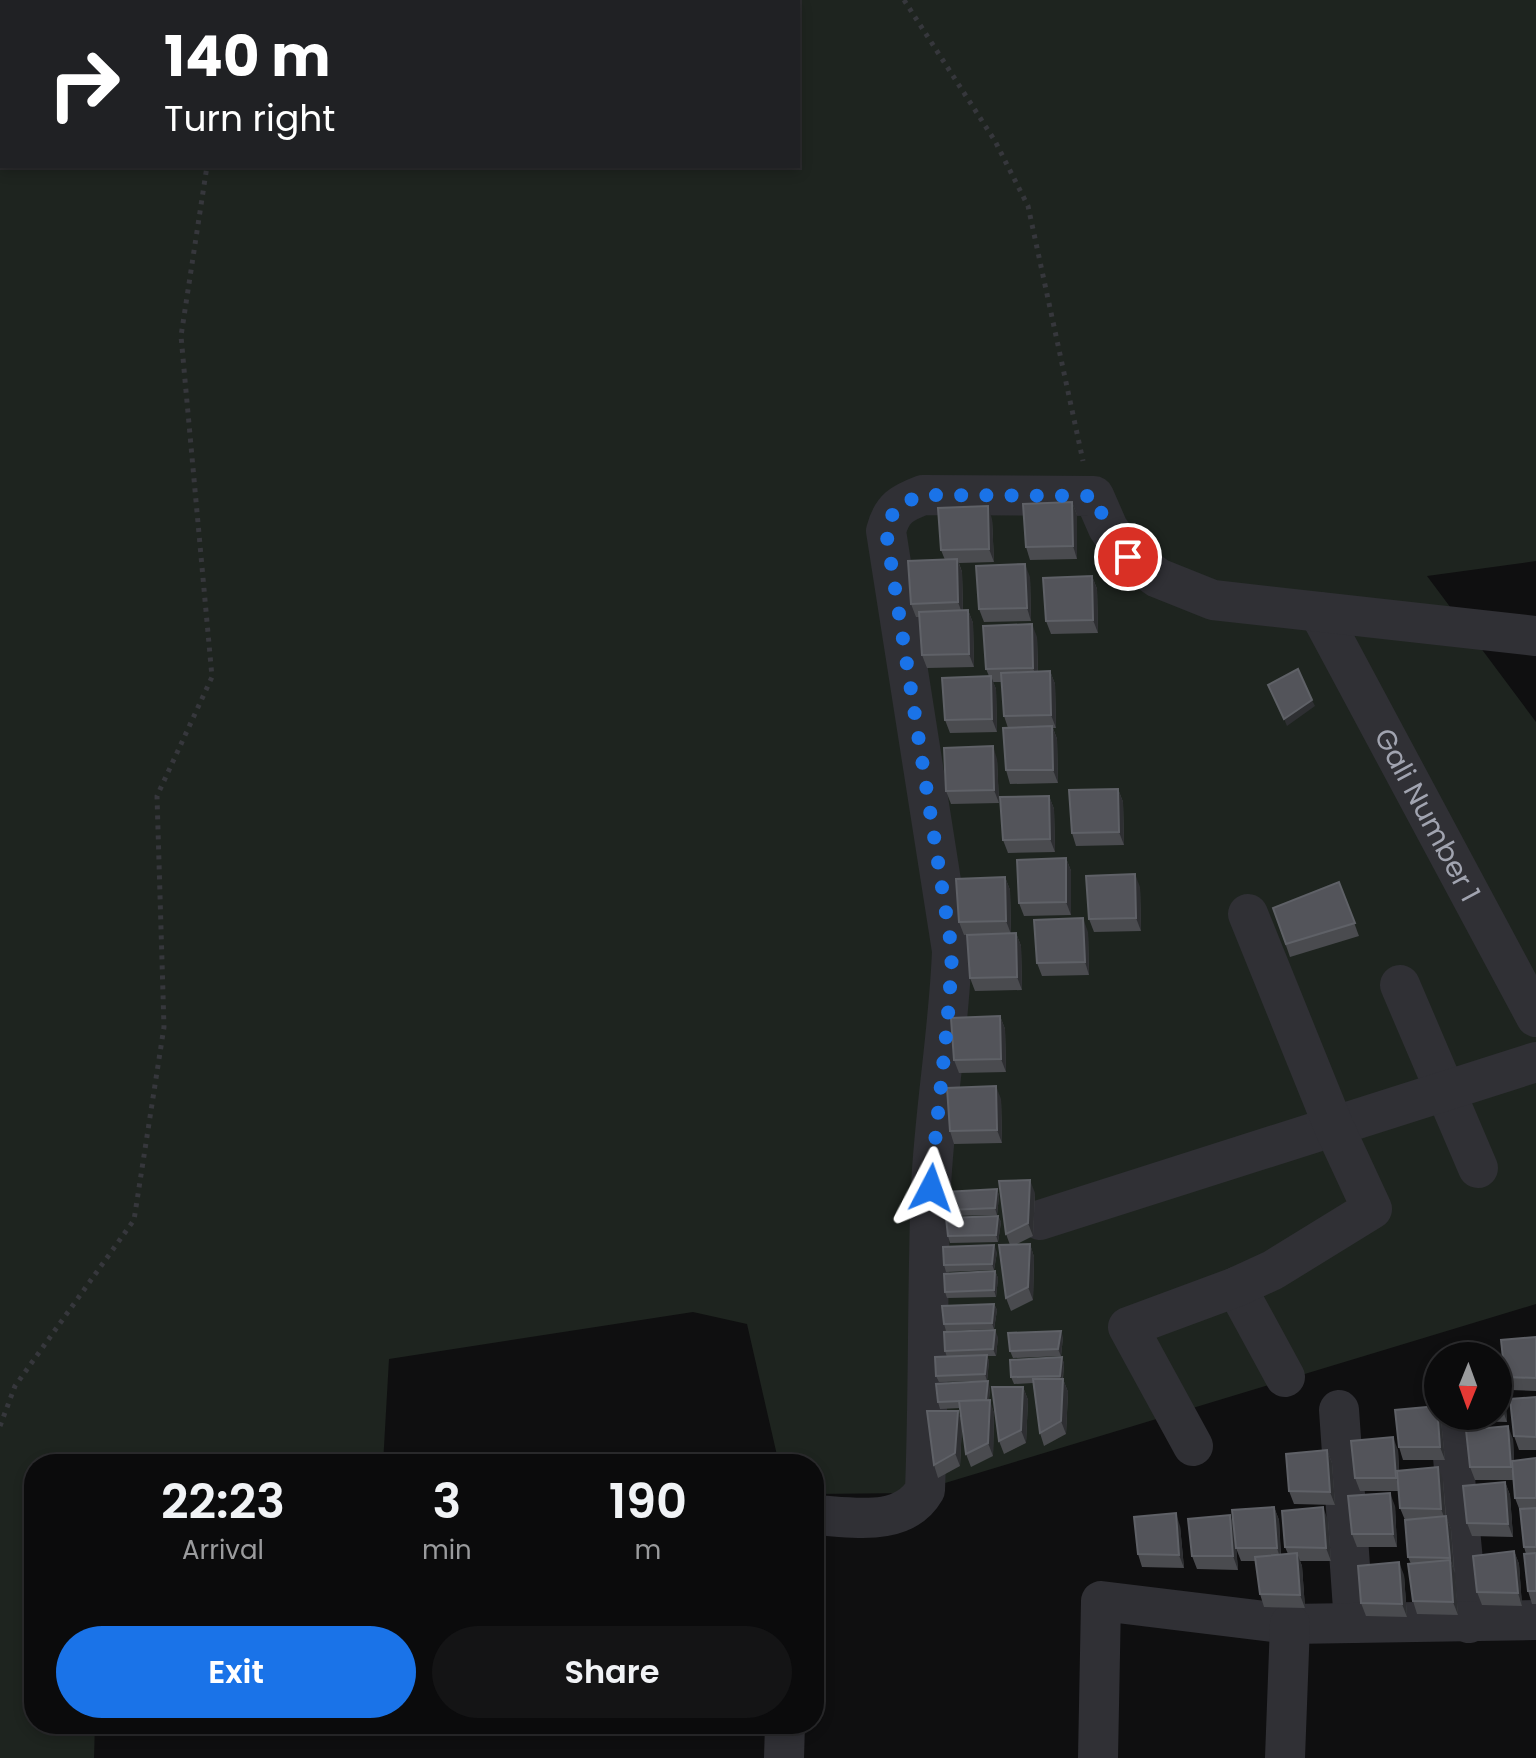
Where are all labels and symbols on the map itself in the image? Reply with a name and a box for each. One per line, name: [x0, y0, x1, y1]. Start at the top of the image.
pin: [1094, 523, 1162, 591]
street label: Gali Number 1: [1365, 721, 1490, 909]
position arrow: [889, 1146, 973, 1230]
north arrow: [1424, 1342, 1512, 1430]

